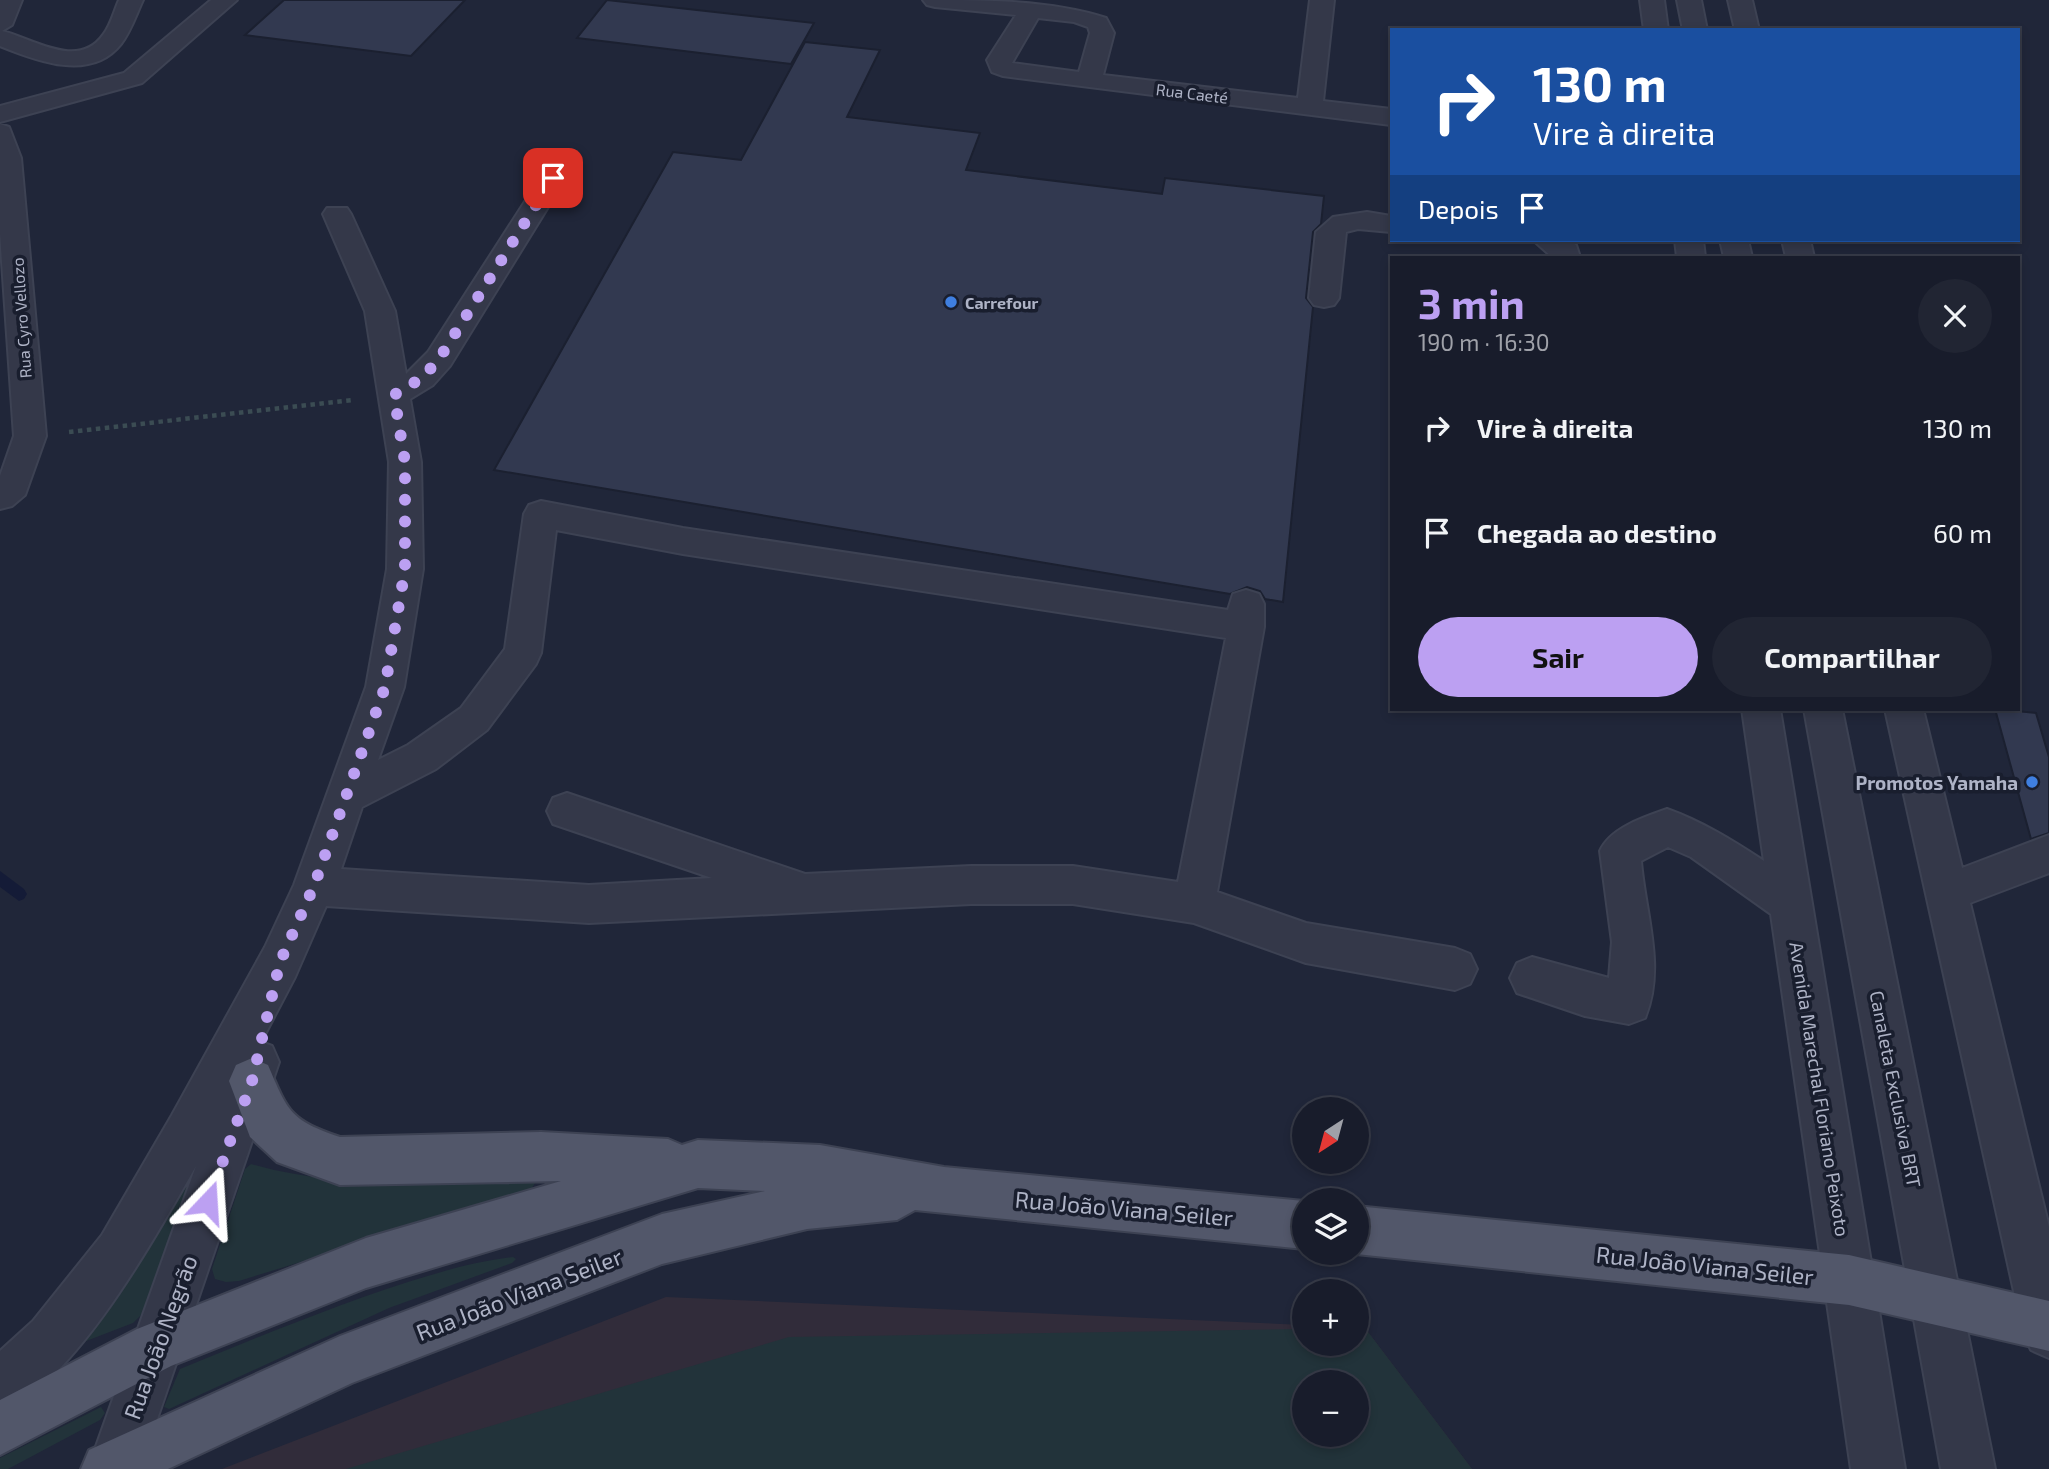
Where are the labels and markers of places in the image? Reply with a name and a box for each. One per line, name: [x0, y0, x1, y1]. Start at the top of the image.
pin: [523, 148, 583, 208]
place label: Carrefour: [965, 293, 1038, 312]
marker: Carrefour: [943, 294, 959, 310]
place label: Promotos Yamaha: [1855, 771, 2018, 794]
marker: Promotos Yamaha: [2024, 774, 2040, 790]

